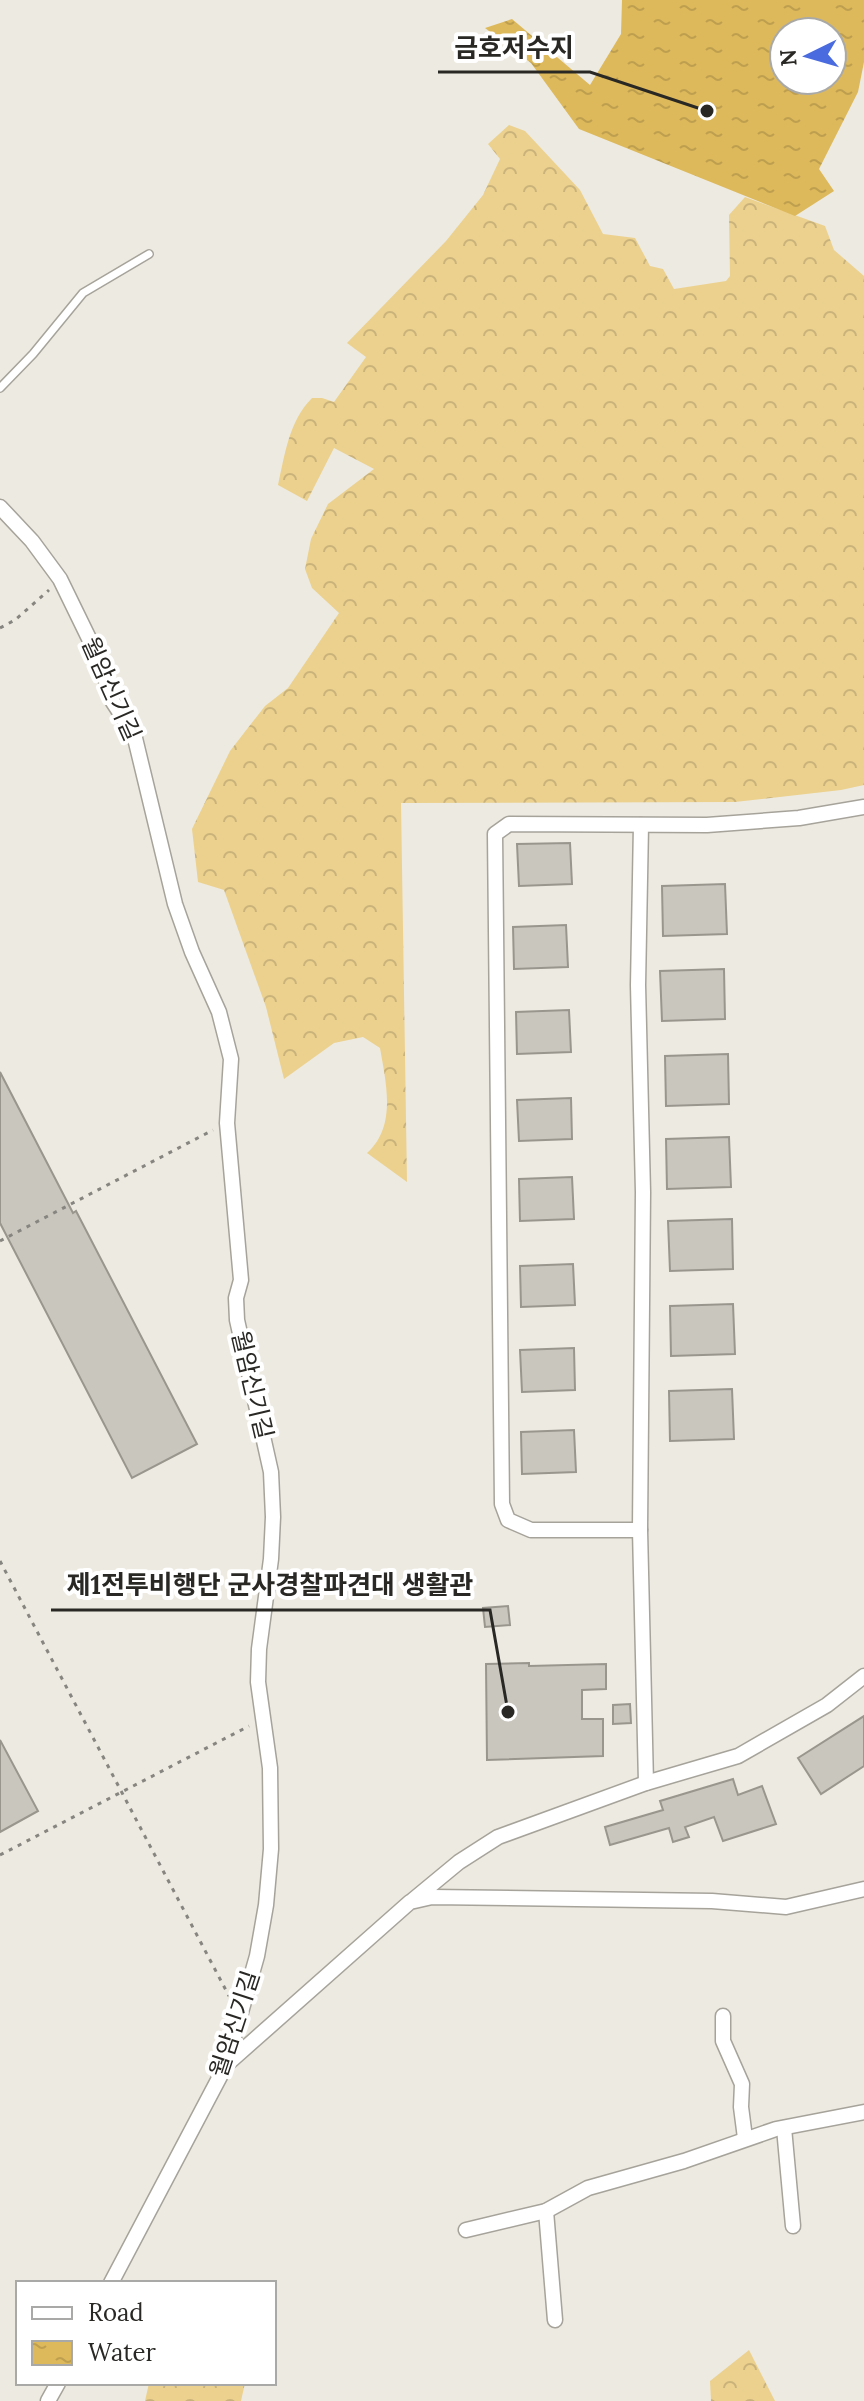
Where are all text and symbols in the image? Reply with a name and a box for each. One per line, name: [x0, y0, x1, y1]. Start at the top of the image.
north arrow: [768, 16, 848, 96]
callout: 금호저수지: [438, 22, 590, 72]
text: 금호저수지: [454, 31, 574, 64]
text: N: [773, 48, 803, 67]
street label: 월암신기길: [75, 632, 148, 746]
street label: 월암신기길: [225, 1328, 280, 1442]
callout: 제1전투비행단 군사경찰파견대 생활관: [51, 1560, 490, 1610]
text: 제1전투비행단 군사경찰파견대 생활관: [67, 1568, 474, 1601]
street label: 월암신기길: [203, 1967, 266, 2081]
legend: [16, 2281, 276, 2385]
text: Road: [88, 2297, 144, 2328]
text: Water: [88, 2337, 156, 2368]

